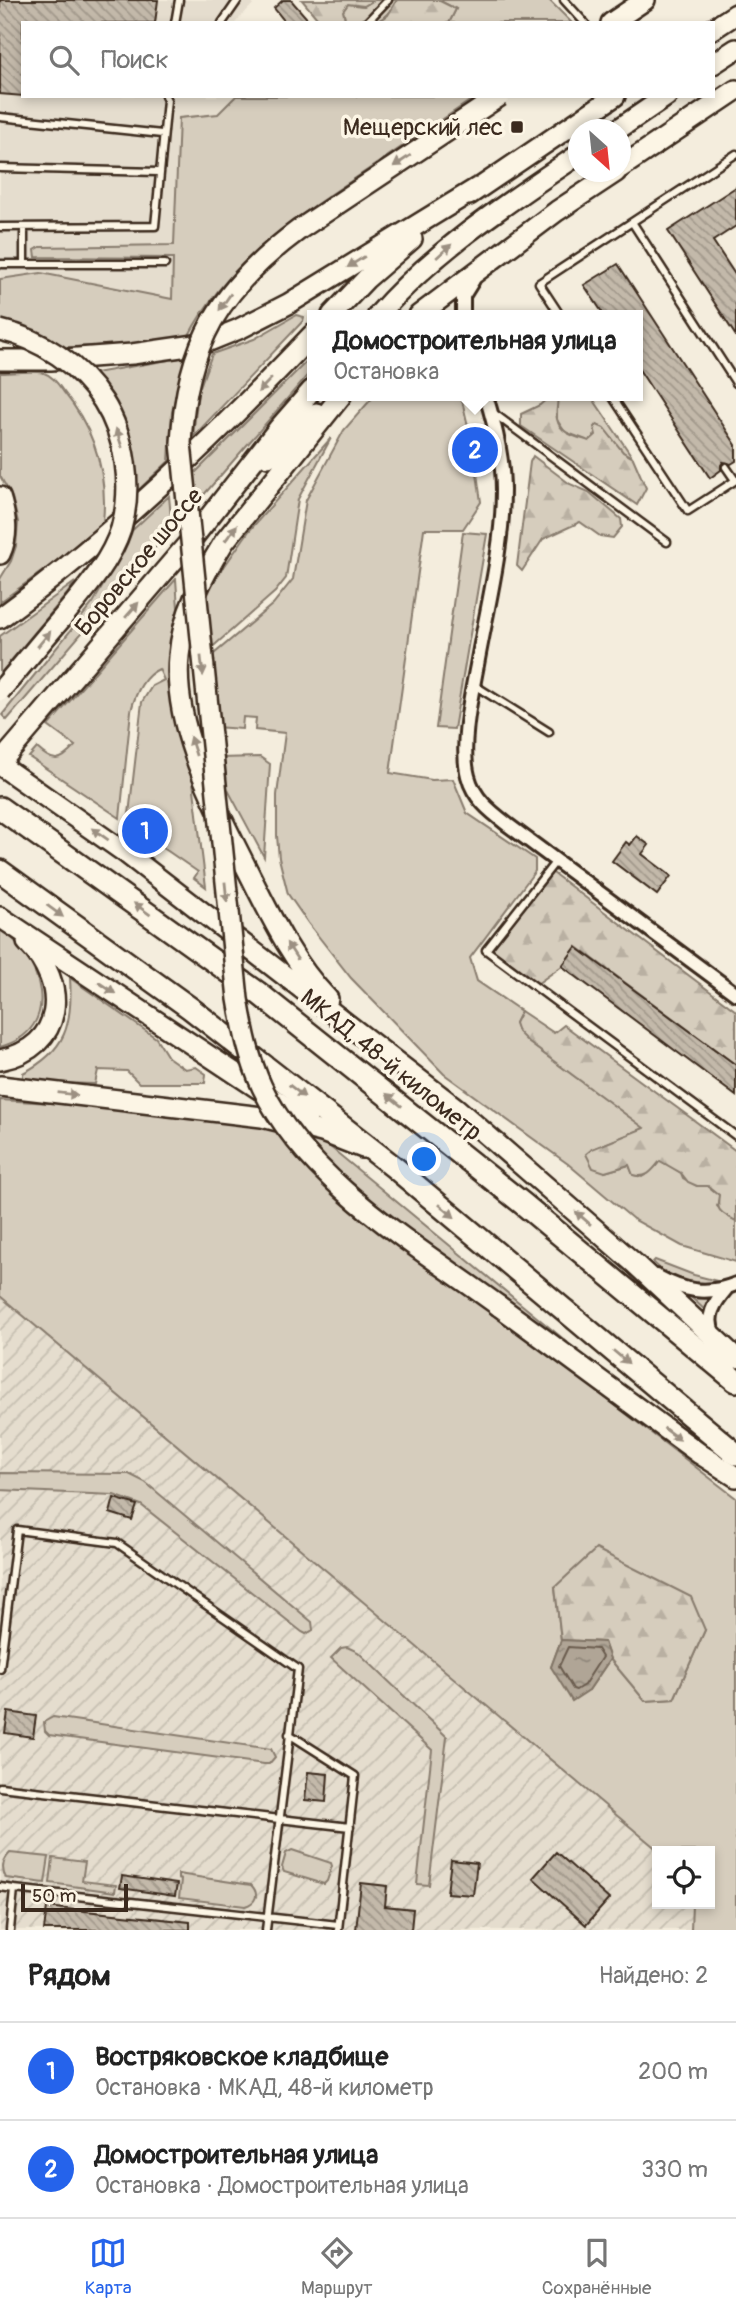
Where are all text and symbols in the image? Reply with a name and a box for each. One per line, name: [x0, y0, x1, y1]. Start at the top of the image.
search box: [21, 21, 715, 98]
icon: search: [45, 41, 83, 79]
text: Поиск: [101, 44, 169, 76]
place label: Мещерский лес: [343, 113, 503, 142]
marker: Мещерский лес: [509, 119, 525, 135]
north arrow: [568, 119, 631, 182]
one-way arrow: [393, 154, 411, 168]
one-way arrow: [435, 243, 453, 259]
one-way arrow: [347, 256, 366, 268]
one-way arrow: [218, 293, 232, 311]
popup: [307, 310, 643, 401]
text: Домостроительная улица: [333, 325, 617, 357]
text: Остановка: [333, 357, 439, 386]
one-way arrow: [258, 376, 274, 393]
pin: 2: [452, 424, 498, 476]
one-way arrow: [114, 427, 124, 448]
street label: Боровское шоссе: [69, 482, 209, 642]
one-way arrow: [224, 524, 238, 542]
one-way arrow: [124, 601, 139, 618]
one-way arrow: [36, 630, 52, 648]
one-way arrow: [197, 655, 208, 677]
one-way arrow: [187, 736, 198, 757]
pin: 1: [122, 805, 168, 857]
one-way arrow: [91, 827, 109, 841]
one-way arrow: [221, 881, 232, 903]
one-way arrow: [133, 903, 151, 917]
one-way arrow: [46, 904, 64, 918]
one-way arrow: [285, 941, 298, 961]
one-way arrow: [97, 982, 116, 995]
street label: МКАД, 48-й километр: [294, 983, 488, 1147]
one-way arrow: [288, 1083, 306, 1097]
one-way arrow: [57, 1088, 79, 1099]
one-way arrow: [386, 1093, 404, 1108]
your location: [407, 1142, 441, 1176]
one-way arrow: [437, 1203, 455, 1218]
one-way arrow: [574, 1211, 591, 1226]
one-way arrow: [612, 1349, 629, 1364]
one-way arrow: [663, 1426, 681, 1441]
map controls: [652, 1846, 715, 1909]
button: locate: [652, 1846, 715, 1909]
scale bar: [21, 1881, 128, 1913]
text: 50 m: [32, 1884, 76, 1908]
text: Рядом: [28, 1957, 111, 1994]
text: Найдено: 2: [599, 1961, 708, 1990]
text: Востряковское кладбище: [95, 2041, 388, 2073]
text: 1: [47, 2057, 56, 2086]
text: 200 m: [638, 2057, 708, 2086]
text: Остановка · МКАД, 48-й километр: [95, 2073, 434, 2102]
text: Домостроительная улица: [95, 2139, 378, 2171]
text: 2: [45, 2155, 57, 2184]
text: 330 m: [641, 2155, 708, 2184]
text: Остановка · Домостроительная улица: [95, 2171, 469, 2200]
tab: Карта: [85, 2234, 132, 2300]
tab: Маршрут: [301, 2234, 373, 2300]
tab: Сохранённые: [542, 2234, 651, 2300]

